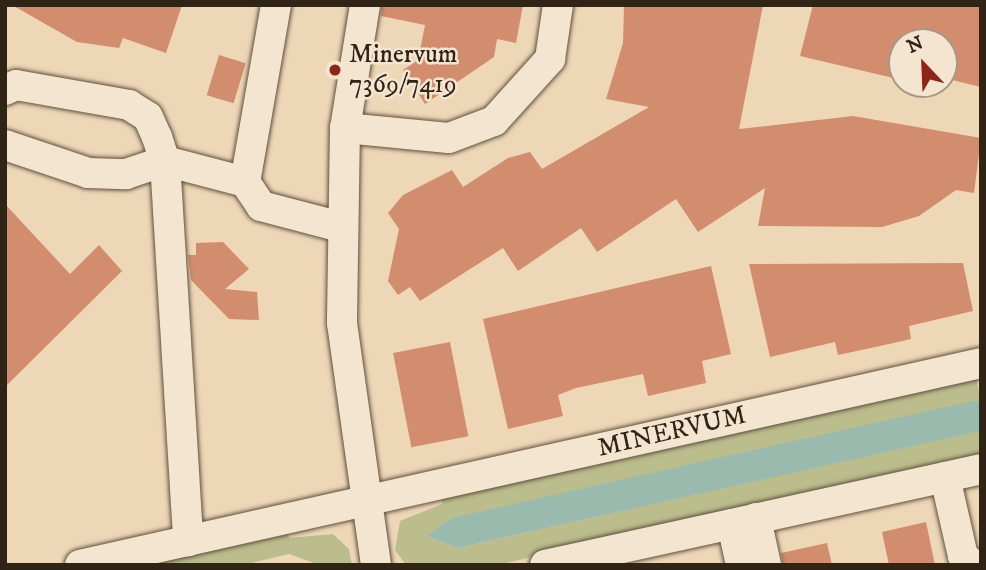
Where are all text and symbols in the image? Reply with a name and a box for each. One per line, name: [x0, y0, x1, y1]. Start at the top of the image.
north arrow: [888, 28, 958, 98]
text: N: [904, 31, 927, 59]
place label: Minervum 7369/7419: [349, 39, 457, 100]
marker: Minervum 7369/7419: [327, 62, 343, 78]
street label: MINERVUM: [595, 400, 749, 464]

